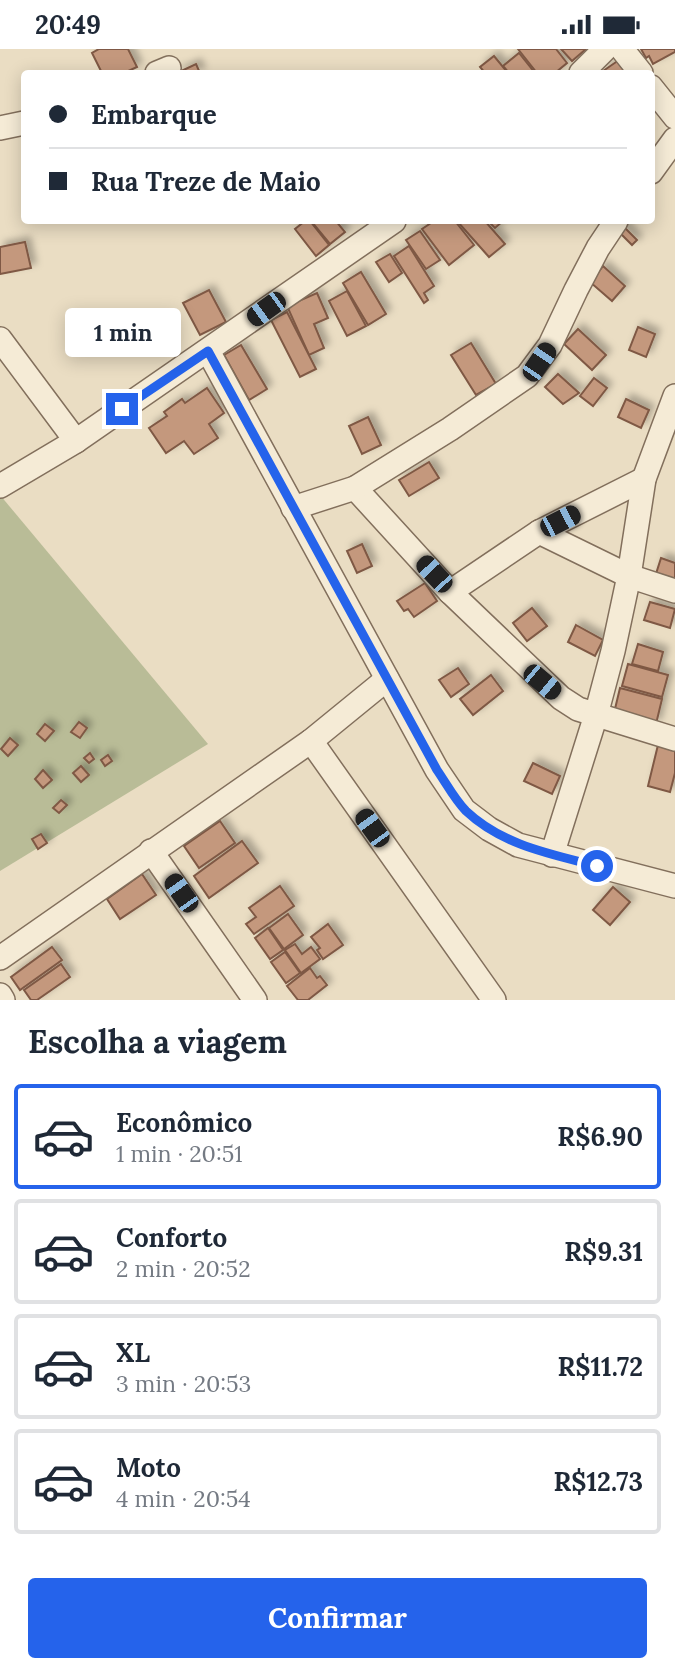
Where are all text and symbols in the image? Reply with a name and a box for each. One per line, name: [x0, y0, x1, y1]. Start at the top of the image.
text: 20:49: [35, 8, 101, 41]
text: Embarque: [91, 98, 217, 131]
text: Rua Treze de Maio: [91, 165, 321, 198]
car: [243, 288, 290, 330]
callout: 1 min: [64, 307, 180, 357]
text: 1 min: [94, 318, 152, 347]
car: [519, 339, 560, 385]
route end: [106, 393, 138, 425]
car: [537, 502, 584, 540]
car: [412, 551, 457, 597]
car: [520, 660, 565, 704]
car: [352, 805, 393, 851]
route start: [581, 850, 613, 882]
car: [161, 870, 202, 916]
text: Escolha a viagem: [28, 1021, 287, 1062]
icon: car: [32, 1105, 95, 1168]
text: Econômico: [116, 1106, 252, 1139]
text: R$6.90: [557, 1120, 643, 1153]
text: 1 min · 20:51: [116, 1139, 243, 1168]
icon: car: [32, 1220, 95, 1283]
text: Conforto: [116, 1221, 227, 1254]
text: R$9.31: [564, 1235, 643, 1268]
text: 2 min · 20:52: [116, 1254, 251, 1283]
icon: car: [32, 1335, 95, 1398]
text: XL: [116, 1336, 150, 1369]
text: R$11.72: [557, 1350, 643, 1383]
text: 3 min · 20:53: [116, 1369, 251, 1398]
icon: car: [32, 1450, 95, 1513]
text: Moto: [116, 1451, 181, 1484]
text: R$12.73: [553, 1465, 643, 1498]
text: 4 min · 20:54: [116, 1484, 251, 1513]
button: Confirmar: [28, 1578, 647, 1658]

